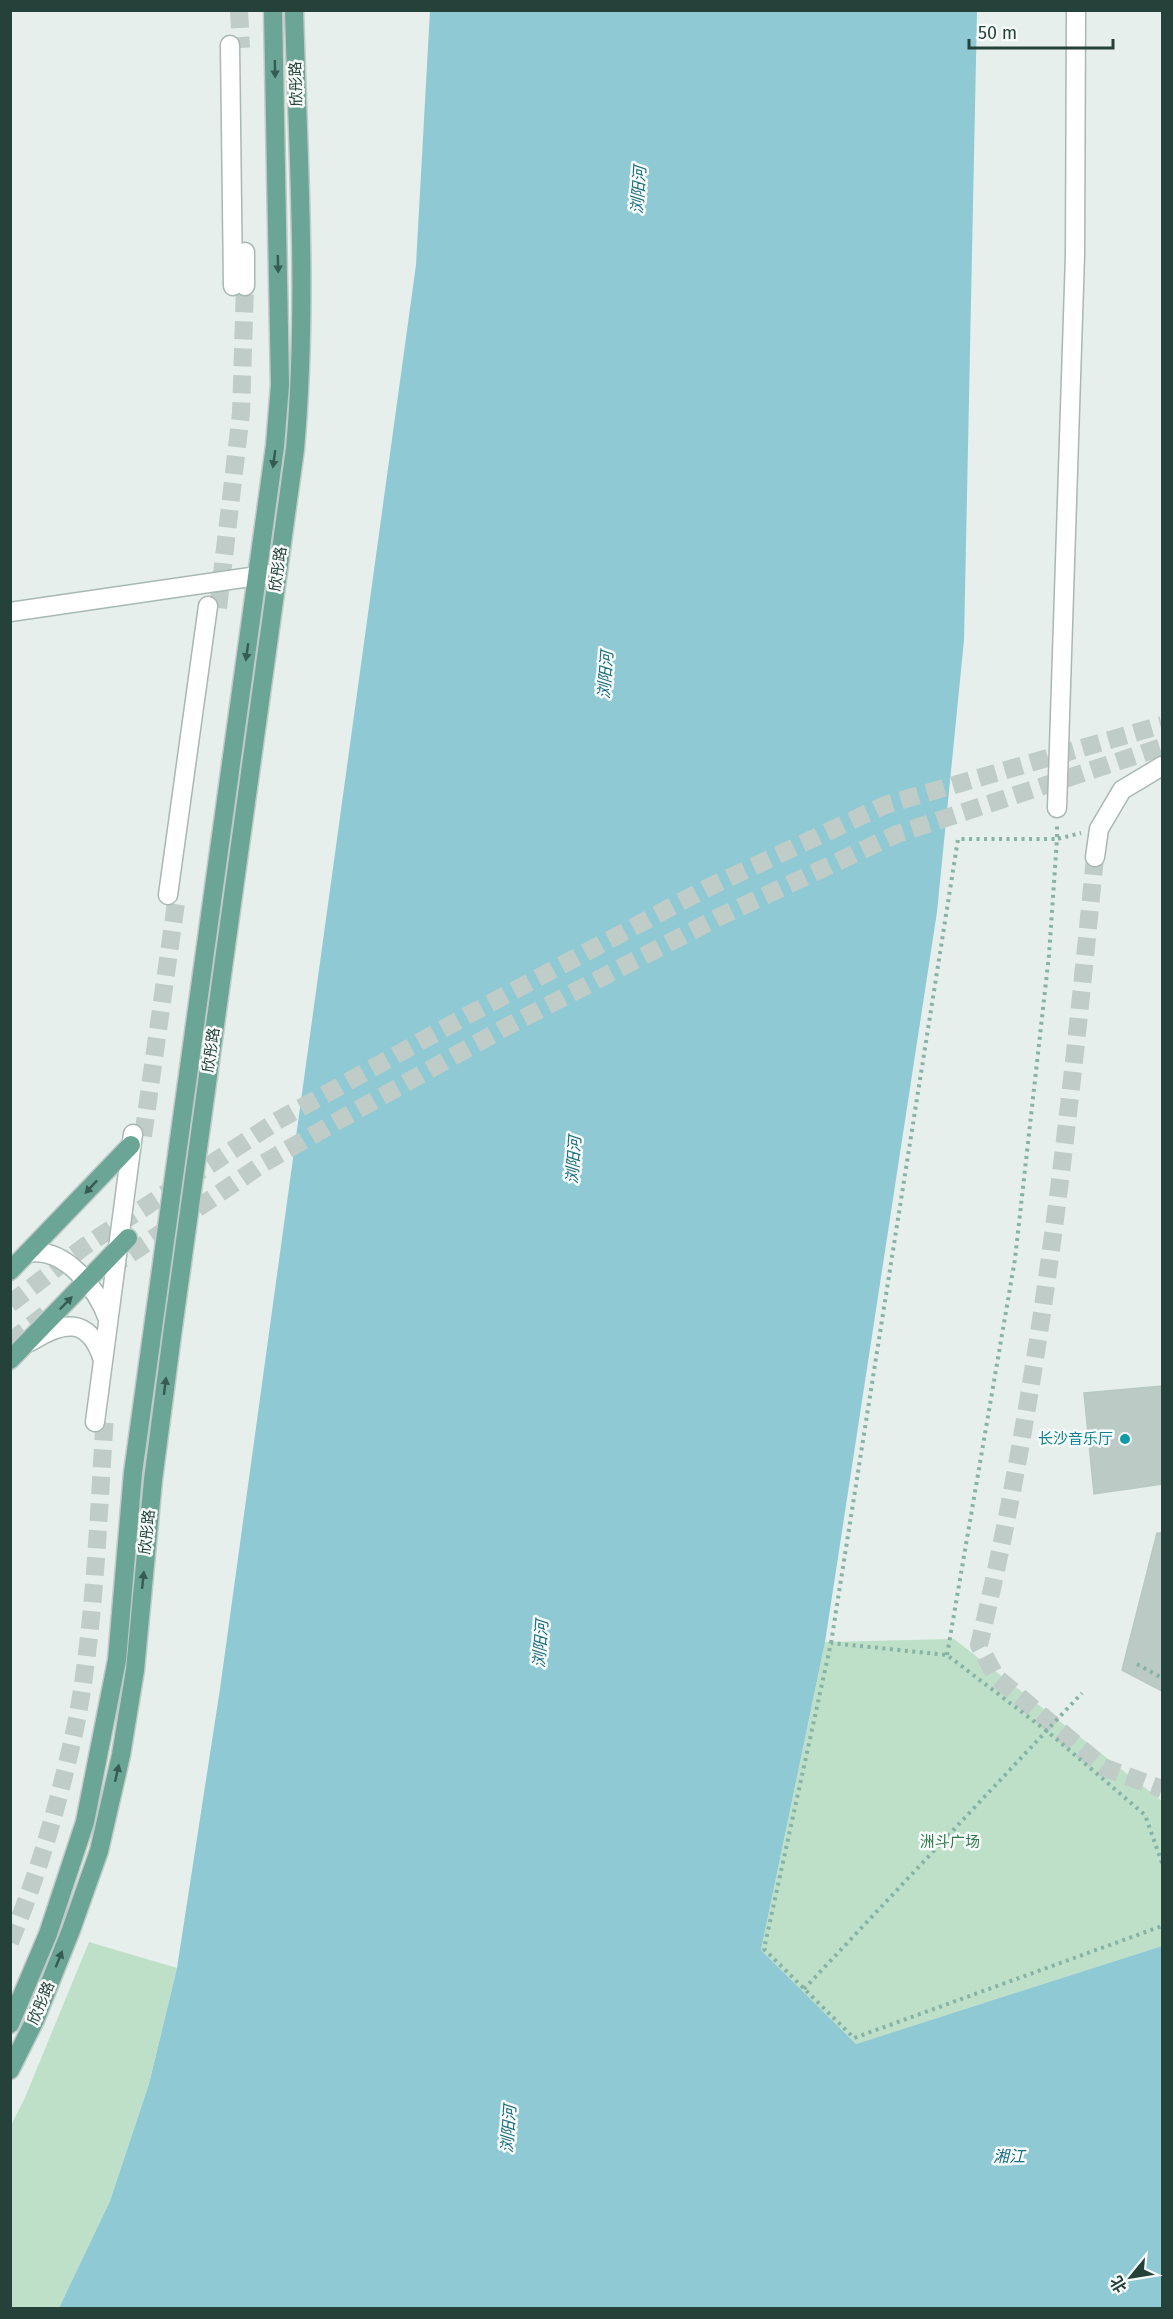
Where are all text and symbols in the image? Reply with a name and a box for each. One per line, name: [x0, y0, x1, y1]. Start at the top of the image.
scale bar: [969, 12, 1113, 50]
text: 50 m: [978, 22, 1017, 44]
one-way arrow: [270, 59, 279, 78]
street label: 欣彤路: [286, 61, 306, 107]
water label: 浏阳河: [627, 162, 650, 215]
one-way arrow: [273, 254, 283, 273]
one-way arrow: [269, 449, 278, 468]
street label: 欣彤路: [266, 545, 290, 593]
one-way arrow: [242, 642, 251, 661]
water label: 浏阳河: [594, 647, 617, 700]
street label: 欣彤路: [199, 1026, 223, 1074]
water label: 浏阳河: [562, 1132, 585, 1185]
one-way arrow: [84, 1180, 98, 1195]
one-way arrow: [58, 1296, 72, 1310]
one-way arrow: [161, 1377, 170, 1396]
place label: 长沙音乐厅: [1038, 1430, 1113, 1448]
marker: 长沙音乐厅: [1118, 1432, 1132, 1446]
street label: 欣彤路: [136, 1509, 158, 1555]
one-way arrow: [138, 1571, 147, 1590]
water label: 浏阳河: [529, 1616, 552, 1669]
one-way arrow: [113, 1763, 122, 1782]
park label: 洲斗广场: [920, 1833, 980, 1851]
one-way arrow: [55, 1950, 64, 1968]
street label: 欣彤路: [24, 1979, 58, 2027]
water label: 浏阳河: [497, 2101, 520, 2154]
water label: 湘江: [993, 2147, 1027, 2166]
north arrow: [1101, 2247, 1161, 2307]
text: 北: [1106, 2273, 1131, 2296]

